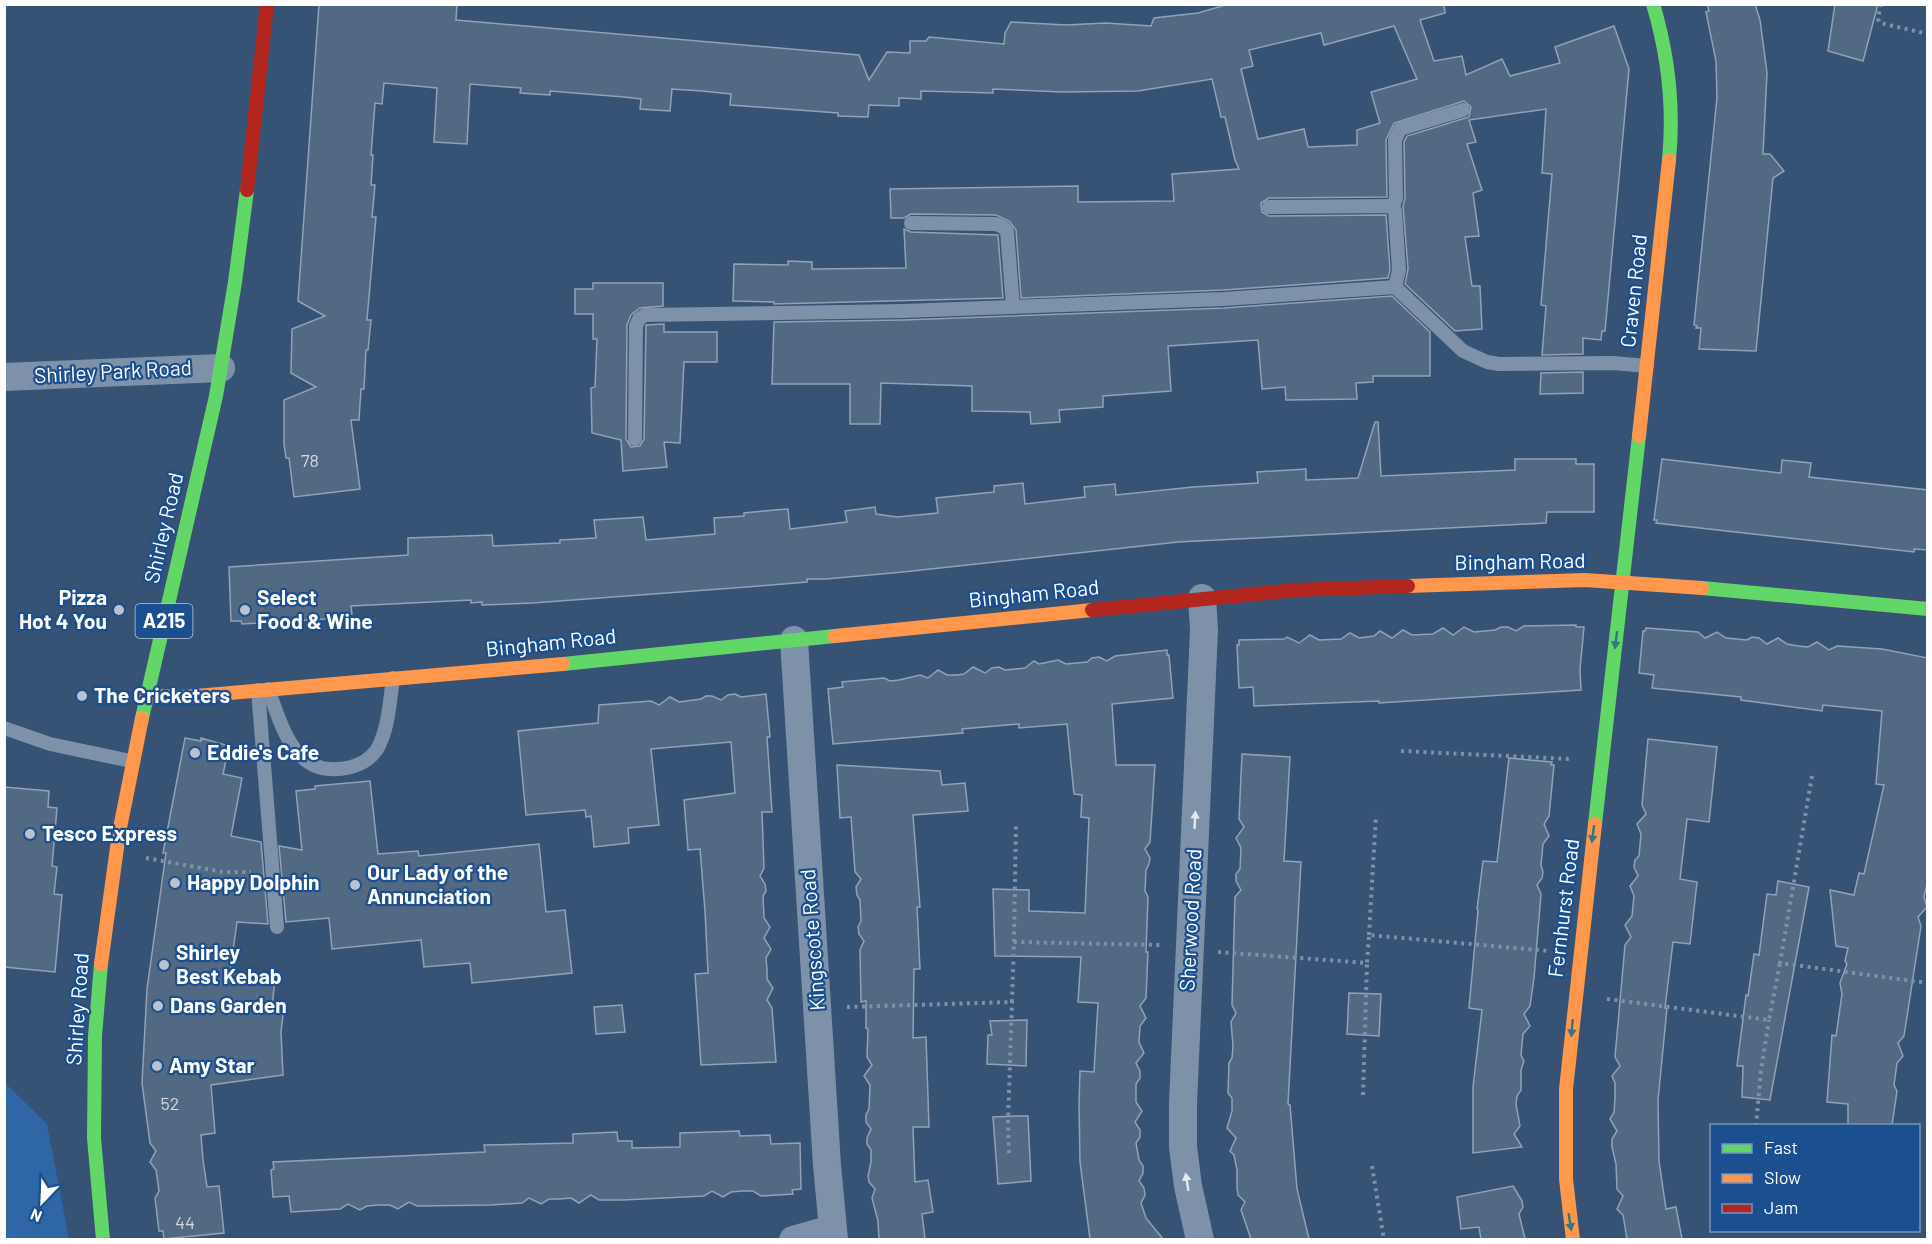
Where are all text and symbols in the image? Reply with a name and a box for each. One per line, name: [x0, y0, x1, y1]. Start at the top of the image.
street label: Craven Road: [1614, 233, 1651, 349]
street label: Shirley Park Road: [33, 354, 193, 387]
house number: 78: [301, 449, 319, 471]
street label: Shirley Road: [138, 470, 187, 585]
street label: Bingham Road: [1454, 547, 1586, 574]
street label: Bingham Road: [967, 573, 1100, 612]
place label: Pizza Hot 4 You: [19, 584, 107, 633]
place label: Select Food & Wine: [257, 584, 373, 633]
marker: Pizza Hot 4 You: [112, 603, 126, 617]
marker: Select Food & Wine: [238, 603, 252, 617]
road number: A215: [136, 604, 192, 638]
street label: Bingham Road: [484, 622, 617, 661]
one-way arrow: [1611, 631, 1621, 650]
place label: The Cricketers: [94, 682, 230, 707]
marker: The Cricketers: [75, 689, 89, 703]
place label: Eddie's Cafe: [207, 739, 319, 764]
marker: Eddie's Cafe: [188, 746, 202, 760]
one-way arrow: [1191, 810, 1200, 829]
place label: Tesco Express: [42, 820, 177, 845]
one-way arrow: [1589, 825, 1598, 844]
marker: Tesco Express: [23, 827, 37, 841]
street label: Fernhurst Road: [1542, 837, 1583, 979]
street label: Sherwood Road: [1173, 848, 1206, 992]
place label: Our Lady of the Annunciation: [367, 859, 508, 908]
street label: Kingscote Road: [794, 868, 829, 1012]
place label: Happy Dolphin: [187, 869, 320, 894]
marker: Happy Dolphin: [168, 876, 182, 890]
marker: Our Lady of the Annunciation: [348, 878, 362, 892]
place label: Shirley Best Kebab: [176, 939, 282, 988]
street label: Shirley Road: [60, 952, 93, 1066]
marker: Shirley Best Kebab: [157, 958, 171, 972]
place label: Dans Garden: [170, 992, 287, 1017]
marker: Dans Garden: [151, 999, 165, 1013]
one-way arrow: [1567, 1018, 1577, 1037]
place label: Amy Star: [169, 1052, 255, 1077]
marker: Amy Star: [150, 1059, 164, 1073]
house number: 52: [161, 1092, 179, 1114]
legend: [1710, 1124, 1920, 1232]
text: Fast: [1764, 1136, 1798, 1158]
text: Slow: [1764, 1166, 1801, 1188]
north arrow: [12, 1172, 72, 1232]
one-way arrow: [1183, 1173, 1192, 1192]
text: Jam: [1764, 1196, 1798, 1218]
text: N: [27, 1205, 45, 1227]
house number: 44: [175, 1211, 195, 1233]
one-way arrow: [1566, 1213, 1575, 1232]

